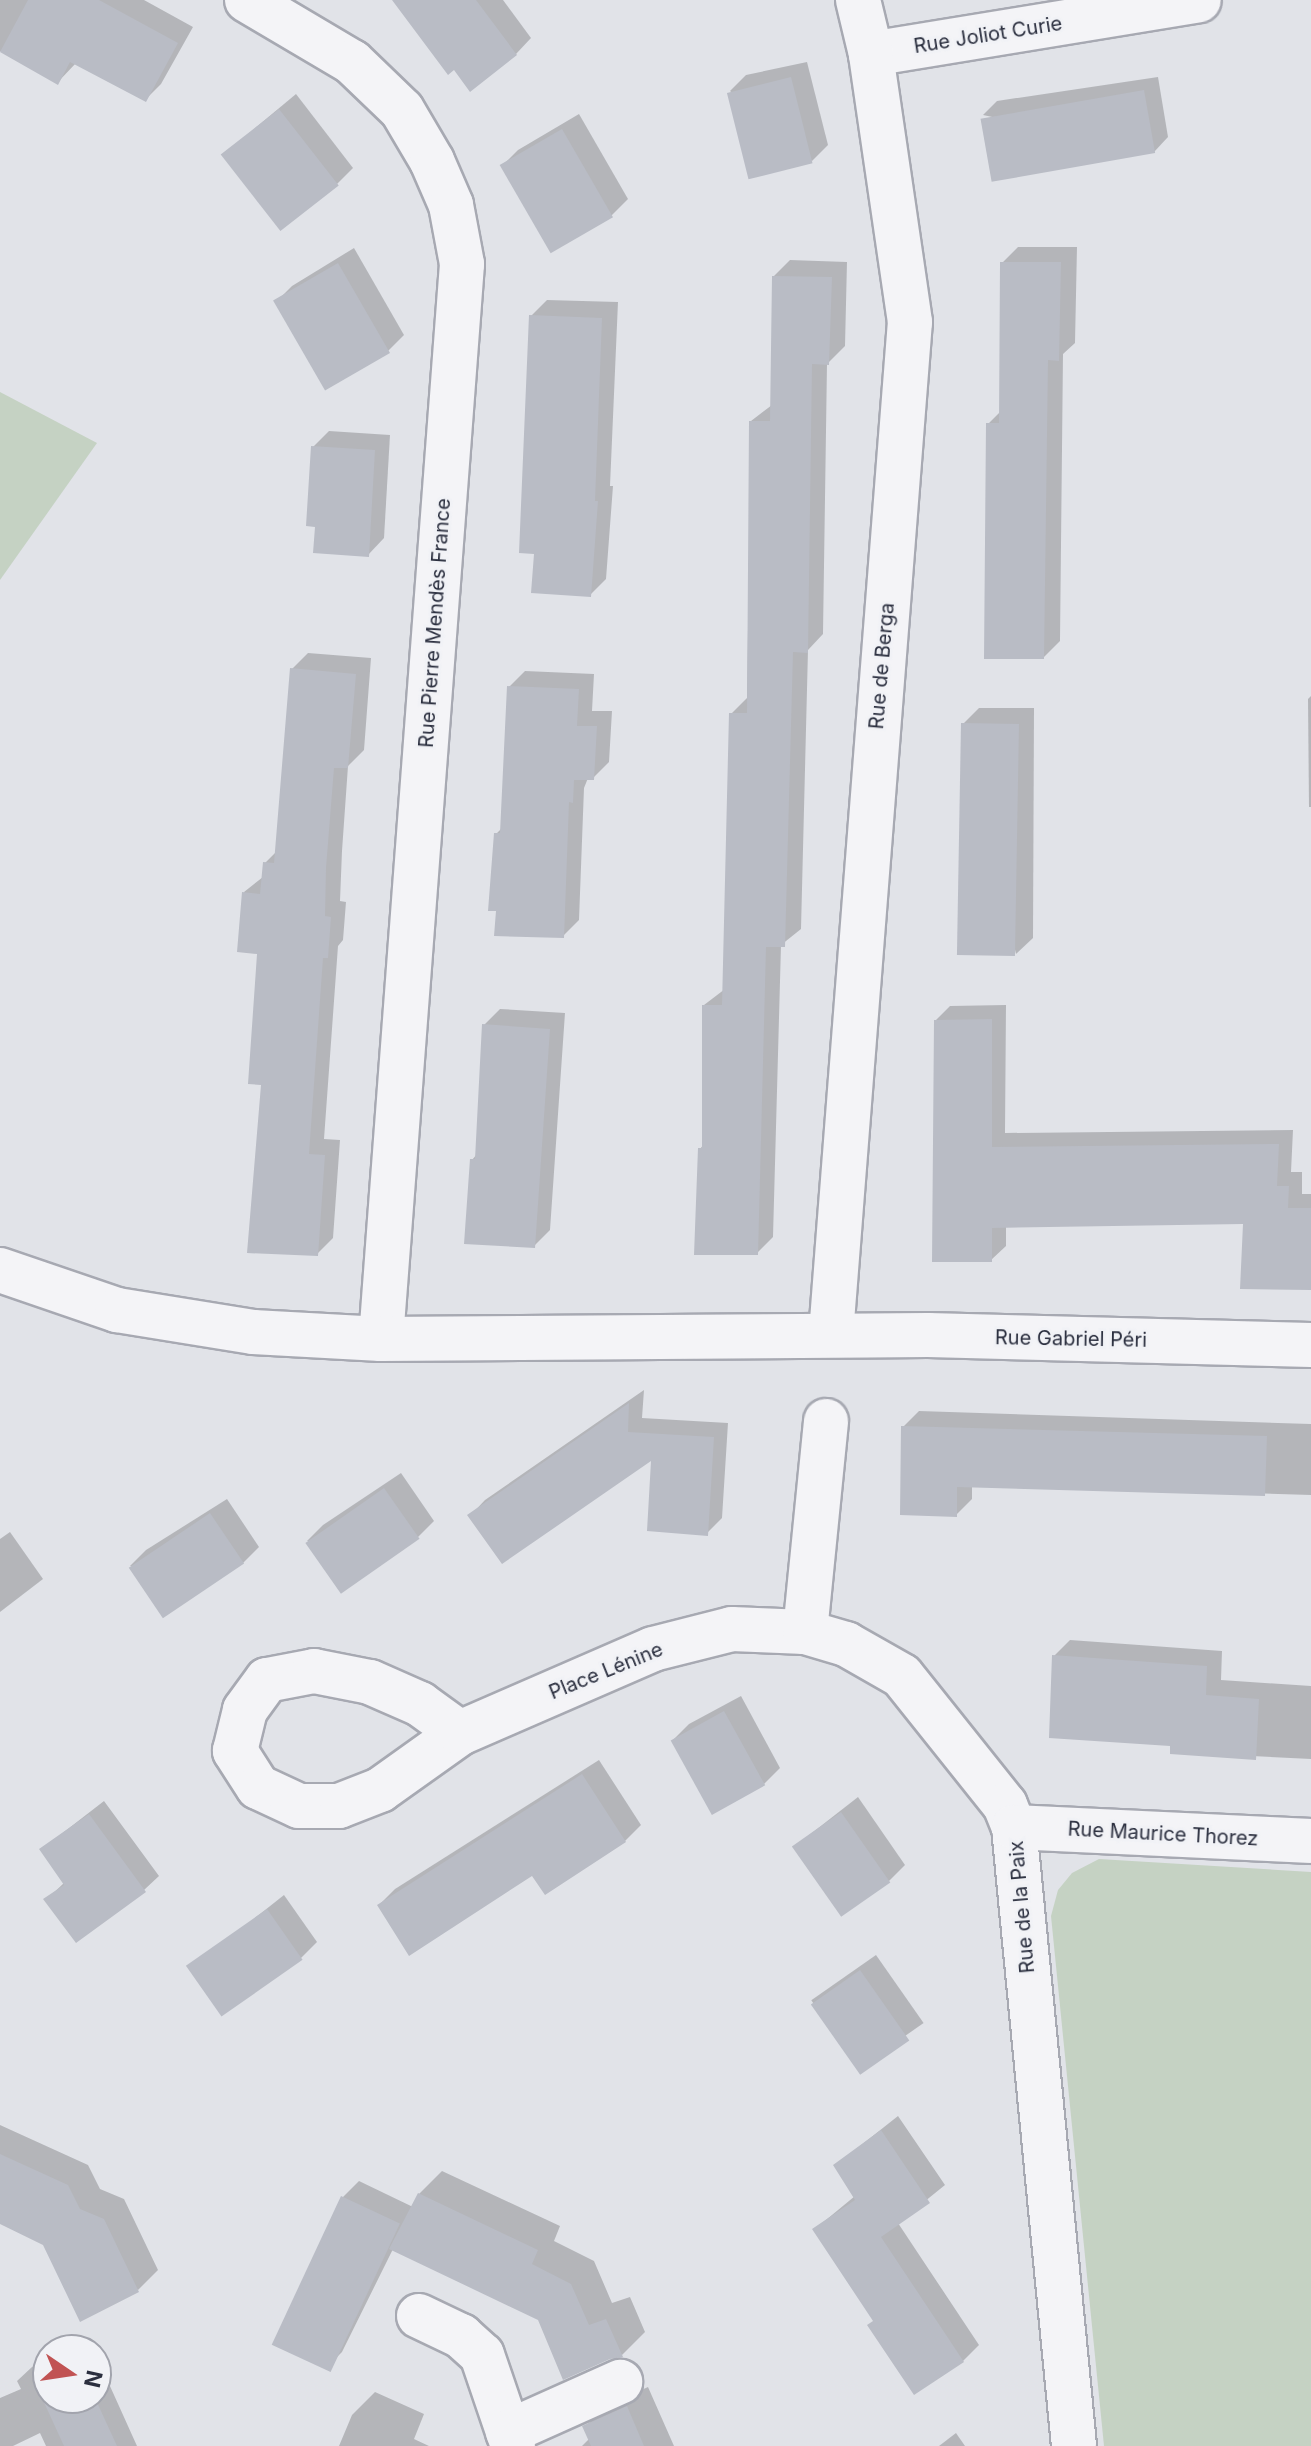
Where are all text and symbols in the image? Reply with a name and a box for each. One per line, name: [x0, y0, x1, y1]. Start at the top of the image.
street label: Rue Joliot Curie: [912, 11, 1064, 59]
street label: Rue Pierre Mendès France: [414, 497, 456, 749]
street label: Rue de Berga: [865, 602, 899, 730]
street label: Rue Gabriel Péri: [995, 1326, 1147, 1352]
street label: Place Lénine: [546, 1637, 666, 1705]
street label: Rue Maurice Thorez: [1067, 1817, 1259, 1851]
street label: Rue de la Paix: [1004, 1840, 1040, 1974]
north arrow: [32, 2334, 112, 2414]
text: N: [79, 2368, 108, 2390]

